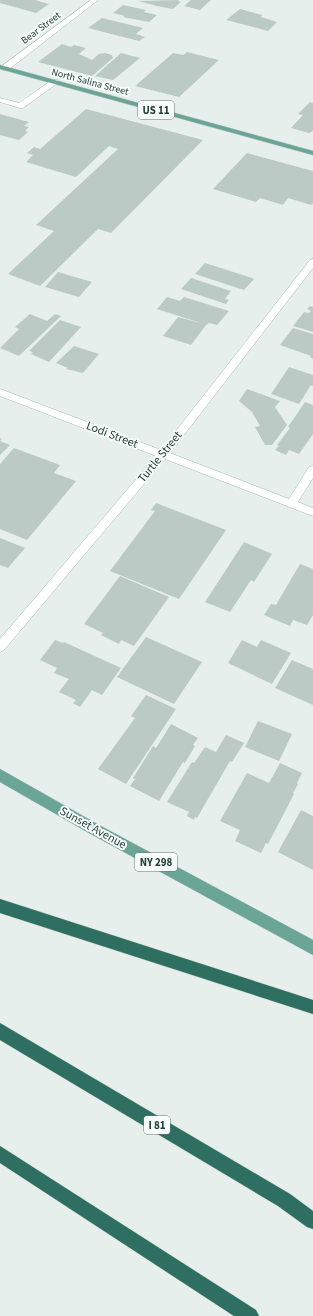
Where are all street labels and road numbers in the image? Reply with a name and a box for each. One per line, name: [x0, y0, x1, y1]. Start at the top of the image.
street label: Bear Street: [18, 8, 64, 48]
street label: North Salina Street: [50, 65, 131, 99]
road number: US 11: [138, 101, 174, 119]
street label: Lodi Street: [84, 417, 140, 453]
street label: Turtle Street: [134, 428, 186, 486]
street label: Sunset Avenue: [57, 803, 129, 853]
road number: NY 298: [135, 853, 177, 871]
road number: I 81: [144, 1116, 170, 1134]

